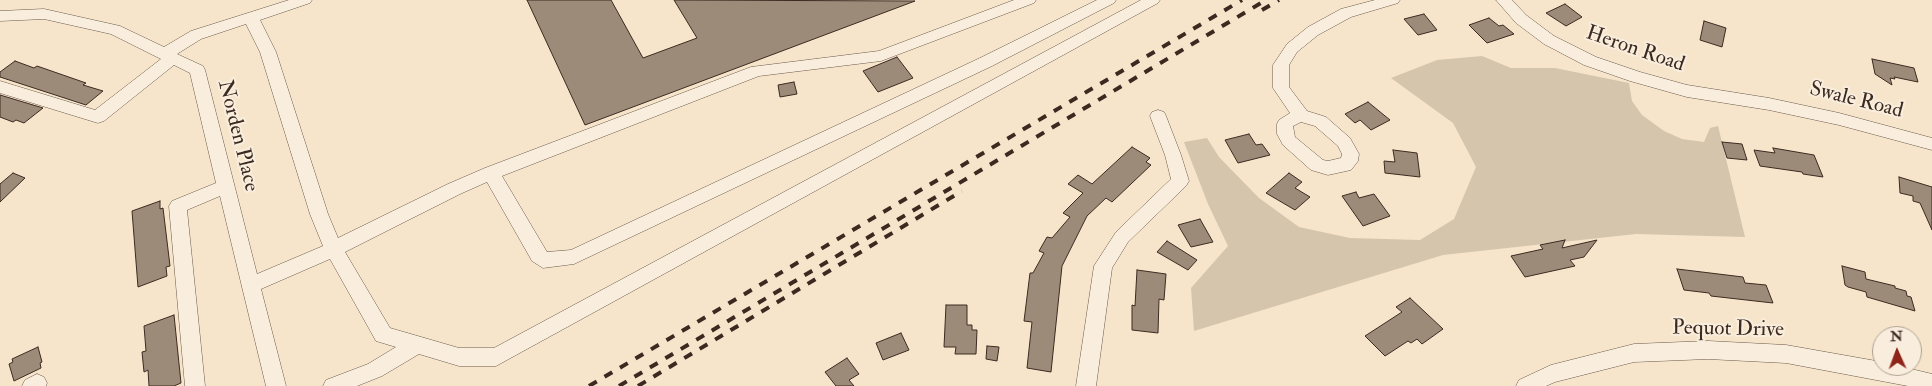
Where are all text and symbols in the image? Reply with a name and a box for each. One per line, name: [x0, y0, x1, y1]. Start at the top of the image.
street label: Heron Road: [1582, 21, 1688, 79]
street label: Swale Road: [1807, 77, 1905, 125]
street label: Norden Place: [211, 78, 263, 194]
street label: Pequot Drive: [1672, 316, 1784, 344]
north arrow: [1872, 326, 1922, 376]
text: N: [1890, 328, 1903, 345]

